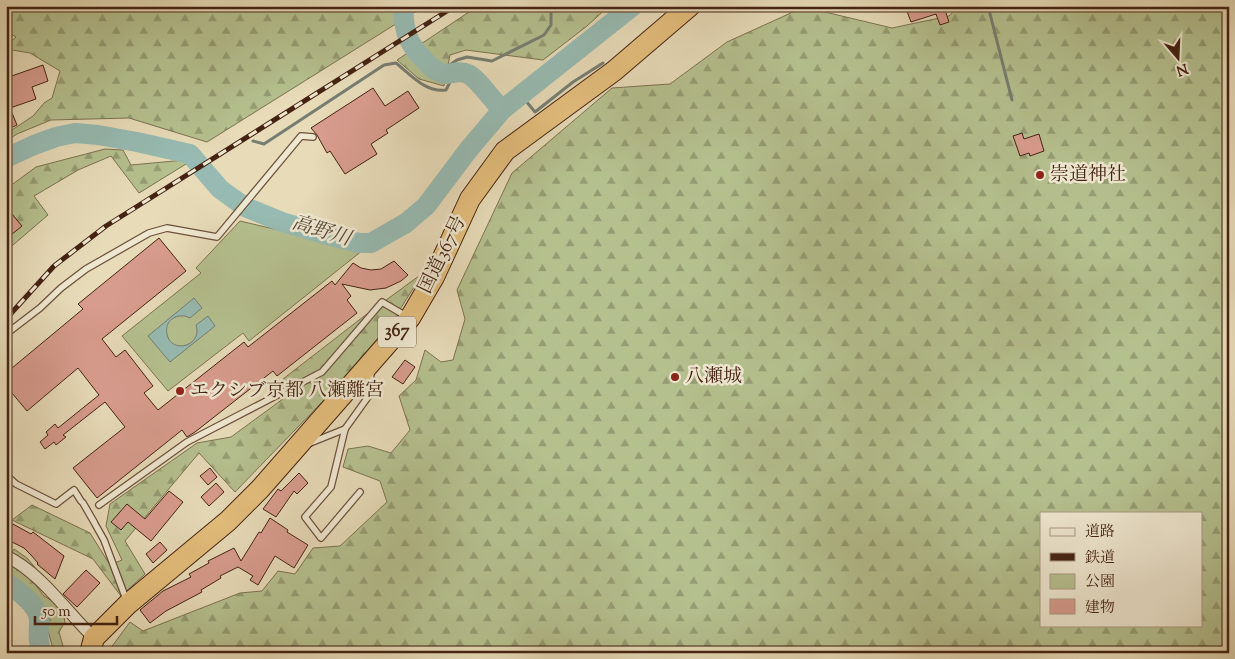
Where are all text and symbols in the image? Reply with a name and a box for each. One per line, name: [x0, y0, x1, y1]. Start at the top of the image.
north arrow: [1152, 32, 1202, 82]
text: N: [1173, 57, 1190, 80]
place label: 崇道神社: [1050, 162, 1126, 189]
marker: 崇道神社: [1034, 169, 1046, 181]
water label: 高野川: [288, 209, 356, 255]
street label: 国道367号: [413, 212, 473, 298]
road number: 367: [378, 316, 416, 348]
place label: 八瀬城: [685, 364, 742, 391]
marker: 八瀬城: [669, 371, 681, 383]
place label: エクシブ京都 八瀬離宮: [190, 378, 384, 405]
marker: エクシブ京都 八瀬離宮: [174, 385, 186, 397]
legend: [1040, 512, 1202, 626]
text: 道路: [1085, 522, 1115, 543]
text: 鉄道: [1085, 548, 1115, 569]
text: 公園: [1085, 572, 1115, 593]
scale bar: [35, 594, 118, 626]
text: 建物: [1085, 598, 1115, 619]
text: 50 m: [41, 602, 71, 623]

